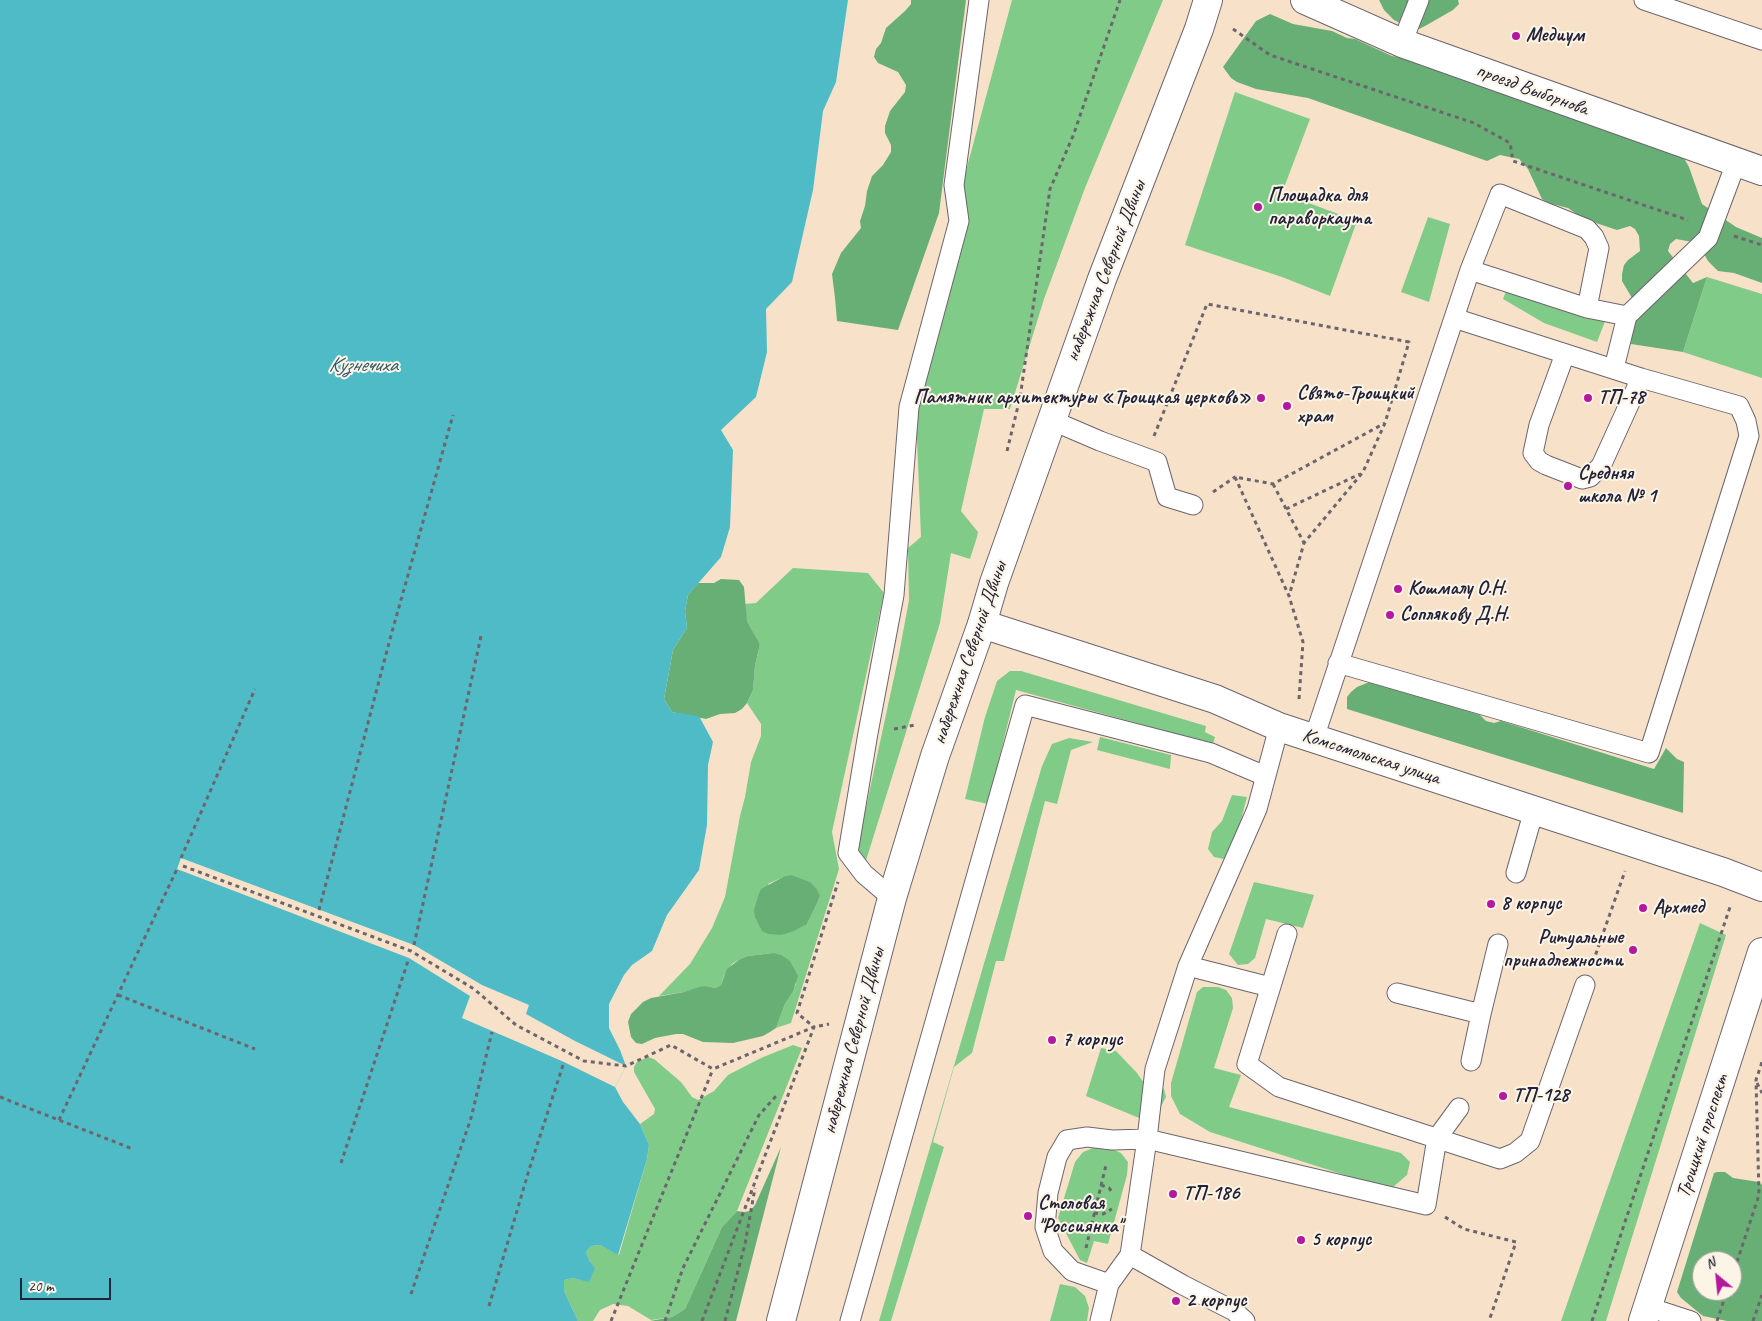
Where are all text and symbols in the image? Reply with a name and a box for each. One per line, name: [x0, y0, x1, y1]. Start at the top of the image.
place label: Медиум: [1526, 24, 1584, 48]
marker: Медиум: [1510, 30, 1522, 42]
street label: проезд Выборнова: [1473, 59, 1591, 121]
street label: набережная Северной Двины: [1060, 177, 1152, 365]
place label: Площадка для параворкаута: [1268, 184, 1371, 231]
marker: Площадка для параворкаута: [1252, 201, 1264, 213]
water label: Кузнечиха: [329, 352, 397, 378]
place label: Свято-Троицкий храм: [1297, 382, 1414, 429]
place label: Памятник архитектуры «Троицкая церковь»: [914, 386, 1251, 410]
place label: ТП-78: [1598, 386, 1645, 410]
marker: Памятник архитектуры «Троицкая церковь»: [1255, 392, 1267, 404]
marker: ТП-78: [1582, 392, 1594, 404]
marker: Свято-Троицкий храм: [1281, 400, 1293, 412]
place label: Средняя школа № 1: [1578, 462, 1656, 509]
marker: Средняя школа № 1: [1562, 480, 1574, 492]
street label: набережная Северной Двины: [927, 558, 1013, 748]
place label: Кошмалу О.Н.: [1408, 577, 1507, 601]
marker: Кошмалу О.Н.: [1392, 583, 1404, 595]
place label: Соплякову Д.Н.: [1400, 603, 1509, 627]
marker: Соплякову Д.Н.: [1384, 609, 1396, 621]
street label: Комсомольская улица: [1299, 723, 1443, 791]
place label: 8 корпус: [1501, 892, 1562, 916]
place label: Архмед: [1653, 896, 1704, 920]
marker: 8 корпус: [1485, 898, 1497, 910]
marker: Архмед: [1637, 902, 1649, 914]
place label: Ритуальные принадлежности: [1503, 926, 1623, 973]
marker: Ритуальные принадлежности: [1627, 944, 1639, 956]
street label: набережная Северной Двины: [818, 945, 890, 1137]
place label: 7 корпус: [1062, 1028, 1123, 1052]
marker: 7 корпус: [1046, 1034, 1058, 1046]
street label: Троицкий проспект: [1672, 1071, 1734, 1201]
place label: ТП-128: [1513, 1084, 1569, 1108]
marker: ТП-128: [1497, 1090, 1509, 1102]
place label: ТП-186: [1183, 1182, 1239, 1206]
marker: ТП-186: [1167, 1188, 1179, 1200]
place label: Столовая "Россиянка": [1038, 1192, 1122, 1239]
marker: Столовая "Россиянка": [1022, 1210, 1034, 1222]
place label: 5 корпус: [1311, 1228, 1371, 1252]
marker: 5 корпус: [1295, 1234, 1307, 1246]
north arrow: [1692, 1251, 1742, 1301]
text: N: [1702, 1254, 1718, 1273]
scale bar: [22, 1268, 114, 1300]
text: 20 m: [28, 1277, 54, 1296]
place label: 2 корпус: [1186, 1289, 1247, 1313]
marker: 2 корпус: [1170, 1295, 1182, 1307]

